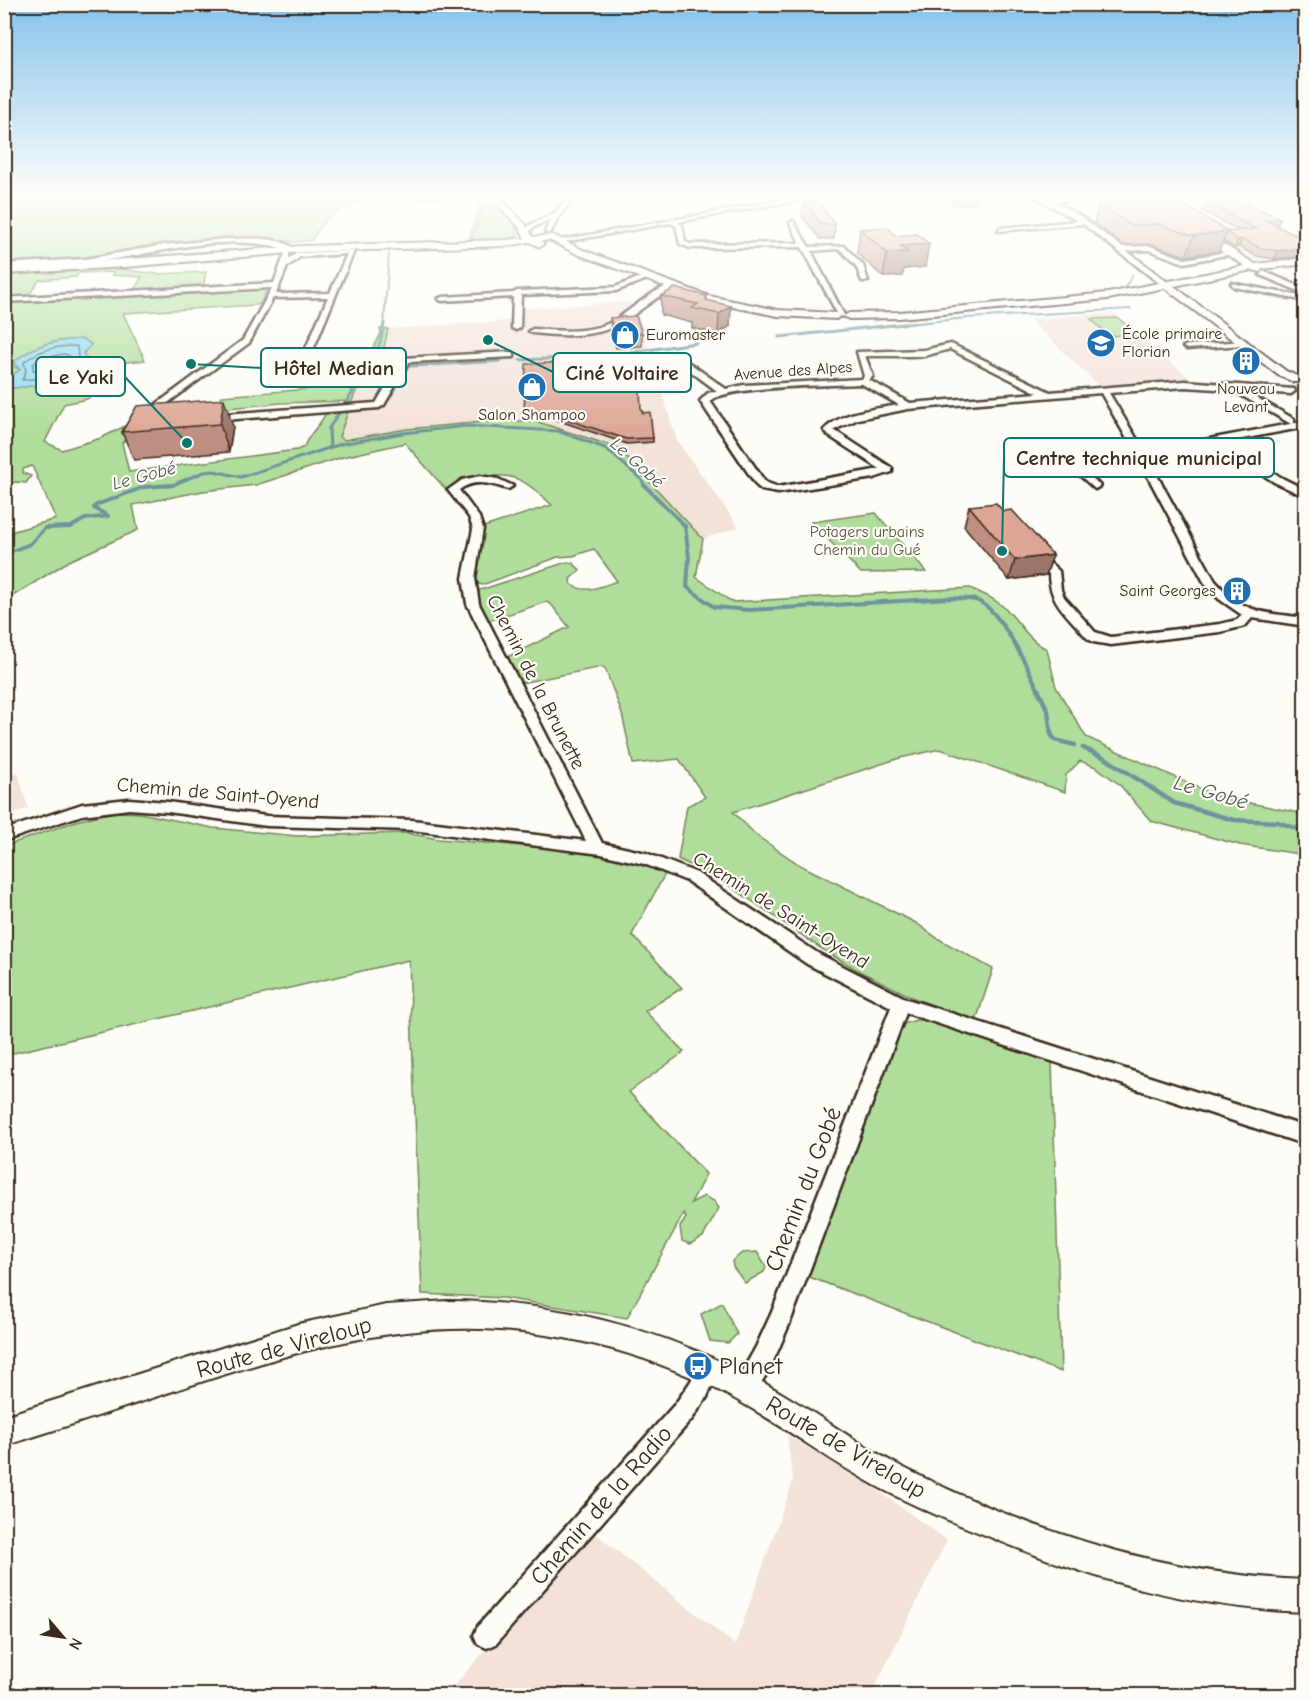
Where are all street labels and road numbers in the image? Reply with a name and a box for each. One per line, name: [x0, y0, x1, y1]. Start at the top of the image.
street label: Avenue des Alpes: [733, 358, 853, 384]
street label: Chemin de la Brunette: [482, 591, 590, 773]
street label: Chemin de Saint-Oyend: [116, 773, 320, 813]
street label: Chemin de Saint-Oyend: [689, 846, 873, 974]
street label: Chemin du Gobé: [759, 1103, 847, 1275]
street label: Route de Vireloup: [193, 1310, 375, 1384]
street label: Route de Vireloup: [761, 1390, 931, 1504]
street label: Chemin de la Radio: [524, 1420, 678, 1590]

